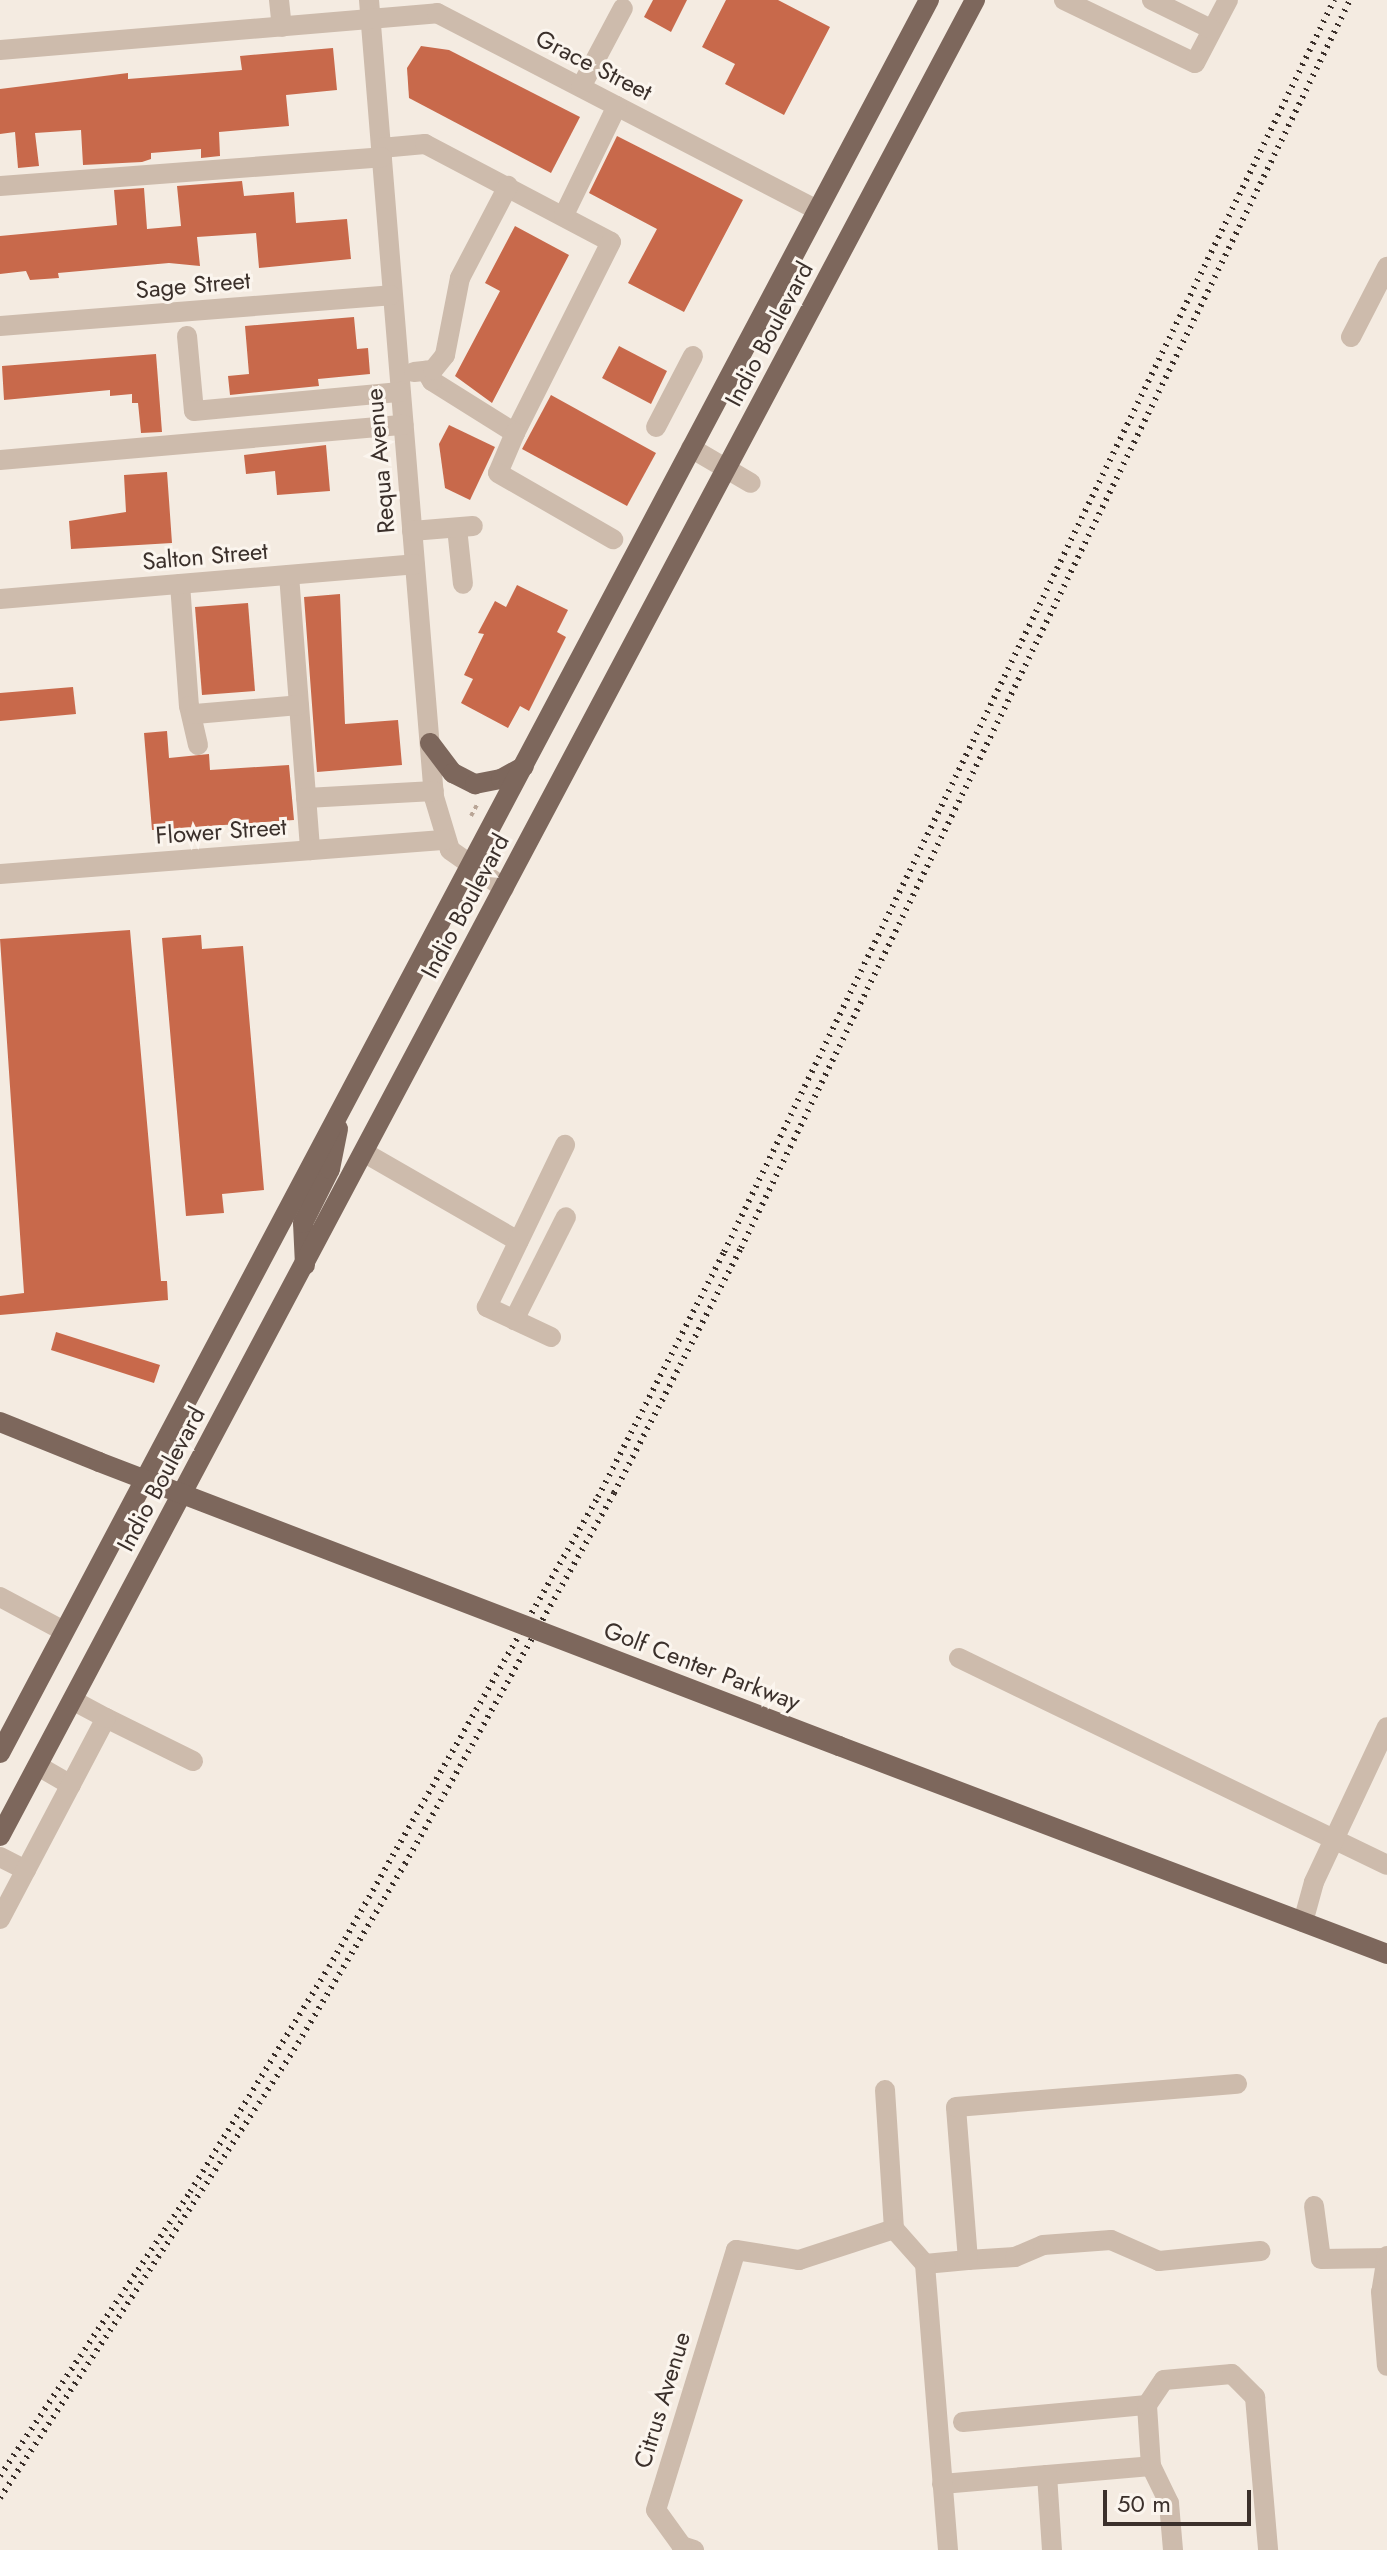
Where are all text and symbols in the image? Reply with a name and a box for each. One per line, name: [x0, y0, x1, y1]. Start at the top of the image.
street label: Grace Street: [531, 23, 657, 107]
street label: Indio Boulevard: [719, 257, 819, 411]
street label: Sage Street: [134, 266, 252, 304]
street label: Requa Avenue: [359, 387, 401, 535]
street label: Salton Street: [141, 536, 269, 576]
street label: Flower Street: [155, 812, 287, 850]
street label: Indio Boulevard: [415, 829, 515, 983]
street label: Indio Boulevard: [111, 1402, 211, 1556]
street label: Golf Center Parkway: [600, 1615, 804, 1717]
street label: Citrus Avenue: [628, 2328, 696, 2472]
scale bar: [1107, 2474, 1255, 2524]
text: 50 m: [1117, 2486, 1171, 2521]

